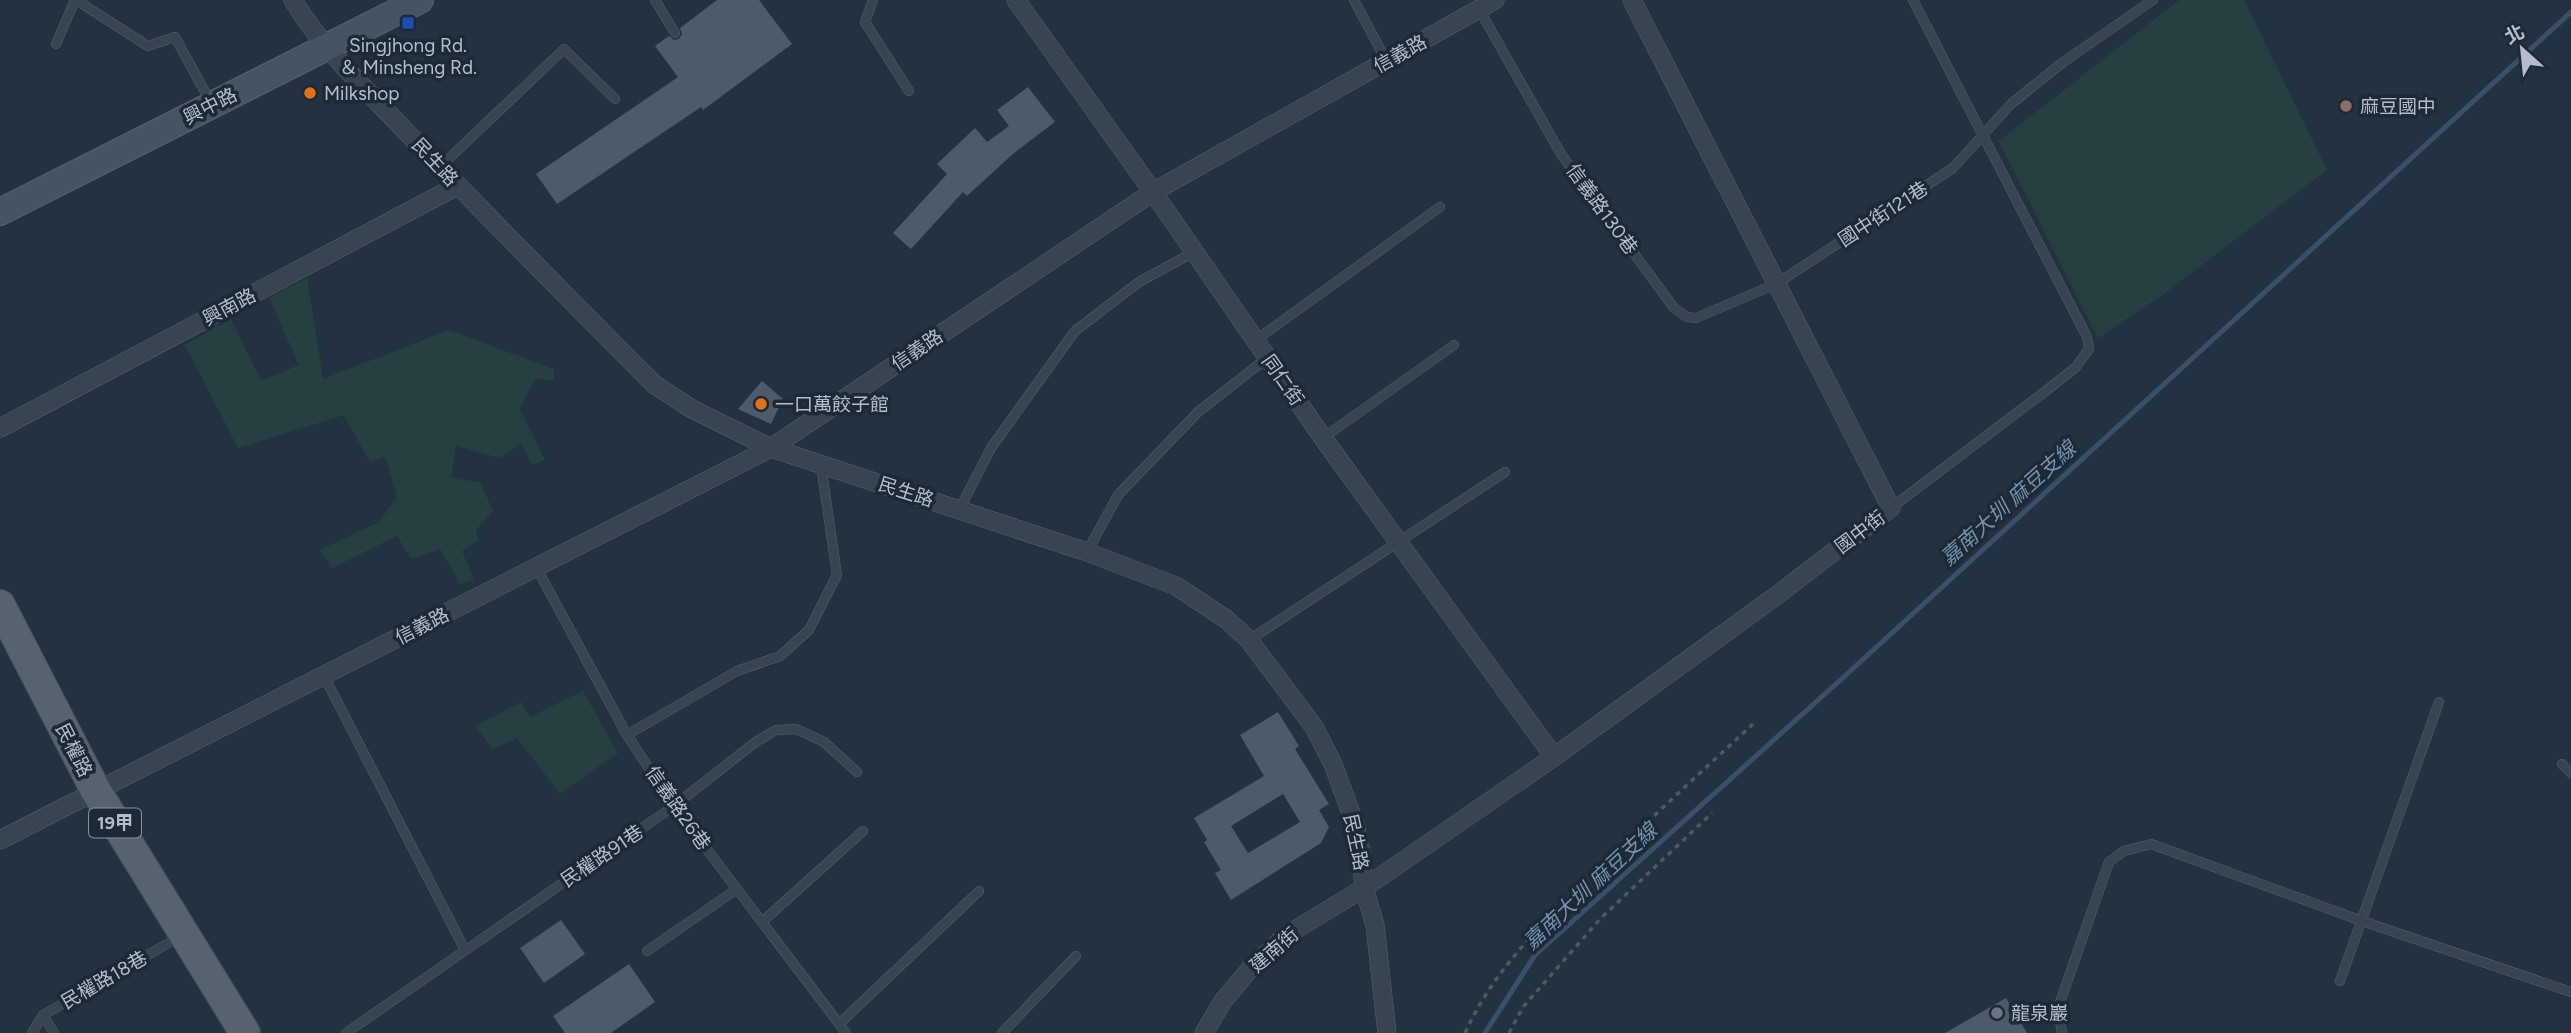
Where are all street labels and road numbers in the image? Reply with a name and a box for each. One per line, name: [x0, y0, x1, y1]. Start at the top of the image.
street label: 信義路: [1369, 30, 1431, 78]
street label: 興中路: [179, 83, 241, 129]
street label: 民生路: [407, 133, 463, 191]
street label: 信義路130巷: [1561, 159, 1643, 259]
street label: 國中街121巷: [1834, 176, 1932, 252]
street label: 興南路: [198, 283, 260, 331]
street label: 信義路: [887, 325, 947, 375]
street label: 同仁街: [1257, 350, 1309, 410]
street label: 民生路: [875, 472, 937, 512]
street label: 國中街: [1830, 506, 1890, 558]
street label: 信義路: [391, 603, 453, 649]
street label: 民權路: [51, 719, 97, 781]
street label: 信義路26巷: [641, 762, 715, 854]
road number: 19甲: [89, 808, 141, 838]
street label: 民生路: [1339, 812, 1373, 872]
street label: 民權路91巷: [556, 820, 648, 892]
street label: 建南街: [1245, 923, 1303, 977]
street label: 民權路18巷: [57, 946, 151, 1014]

